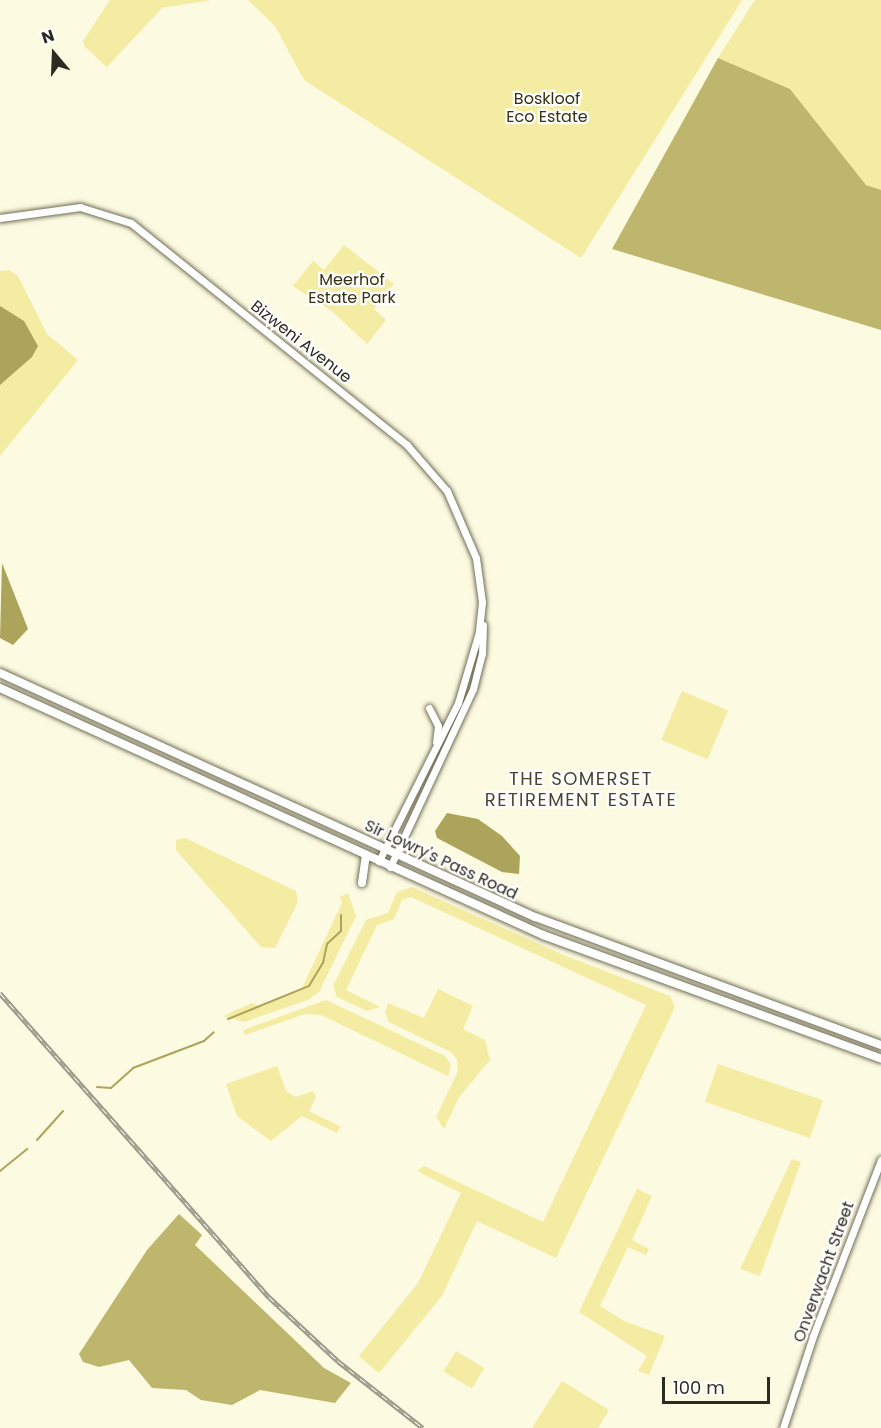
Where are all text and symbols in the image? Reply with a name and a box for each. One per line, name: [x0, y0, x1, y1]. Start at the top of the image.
north arrow: [24, 24, 84, 84]
text: N: [39, 24, 57, 49]
park label: Boskloof Eco Estate: [506, 89, 588, 127]
park label: Meerhof Estate Park: [308, 270, 396, 308]
street label: Bizweni Avenue: [247, 297, 355, 387]
district label: THE SOMERSET RETIREMENT ESTATE: [485, 769, 677, 812]
street label: Sir Lowry's Pass Road: [361, 816, 521, 904]
street label: Onverwacht Street: [790, 1199, 858, 1345]
scale bar: [665, 1365, 773, 1403]
text: 100 m: [673, 1375, 725, 1400]

